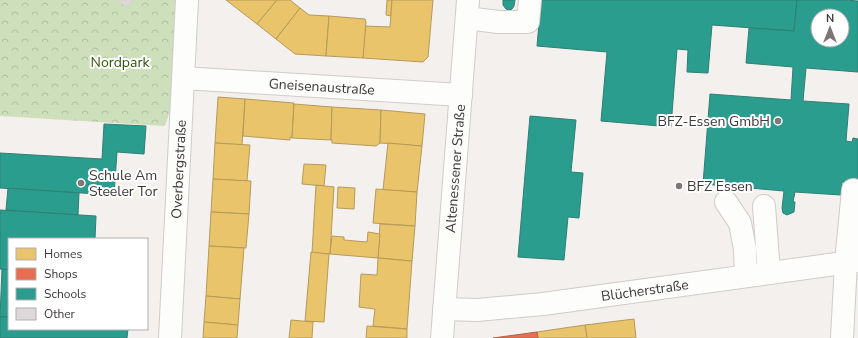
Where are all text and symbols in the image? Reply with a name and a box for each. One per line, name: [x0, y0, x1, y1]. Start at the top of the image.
north arrow: [810, 8, 850, 48]
text: N: [826, 11, 834, 26]
park label: Nordpark: [91, 53, 150, 72]
street label: Gneisenaustraße: [268, 74, 375, 99]
street label: Altenessener Straße: [441, 104, 469, 233]
place label: BFZ-Essen GmbH: [658, 112, 770, 131]
marker: BFZ-Essen GmbH: [773, 116, 783, 126]
street label: Overbergstraße: [167, 119, 190, 219]
place label: Schule Am Steeler Tor: [89, 166, 158, 201]
place label: BFZ Essen: [687, 177, 753, 196]
marker: Schule Am Steeler Tor: [76, 178, 86, 188]
marker: BFZ Essen: [674, 181, 684, 191]
legend: [8, 238, 148, 330]
text: Homes: [44, 246, 82, 262]
text: Shops: [44, 266, 78, 282]
street label: Blücherstraße: [600, 275, 690, 305]
text: Schools: [44, 286, 87, 302]
text: Other: [44, 306, 76, 322]

